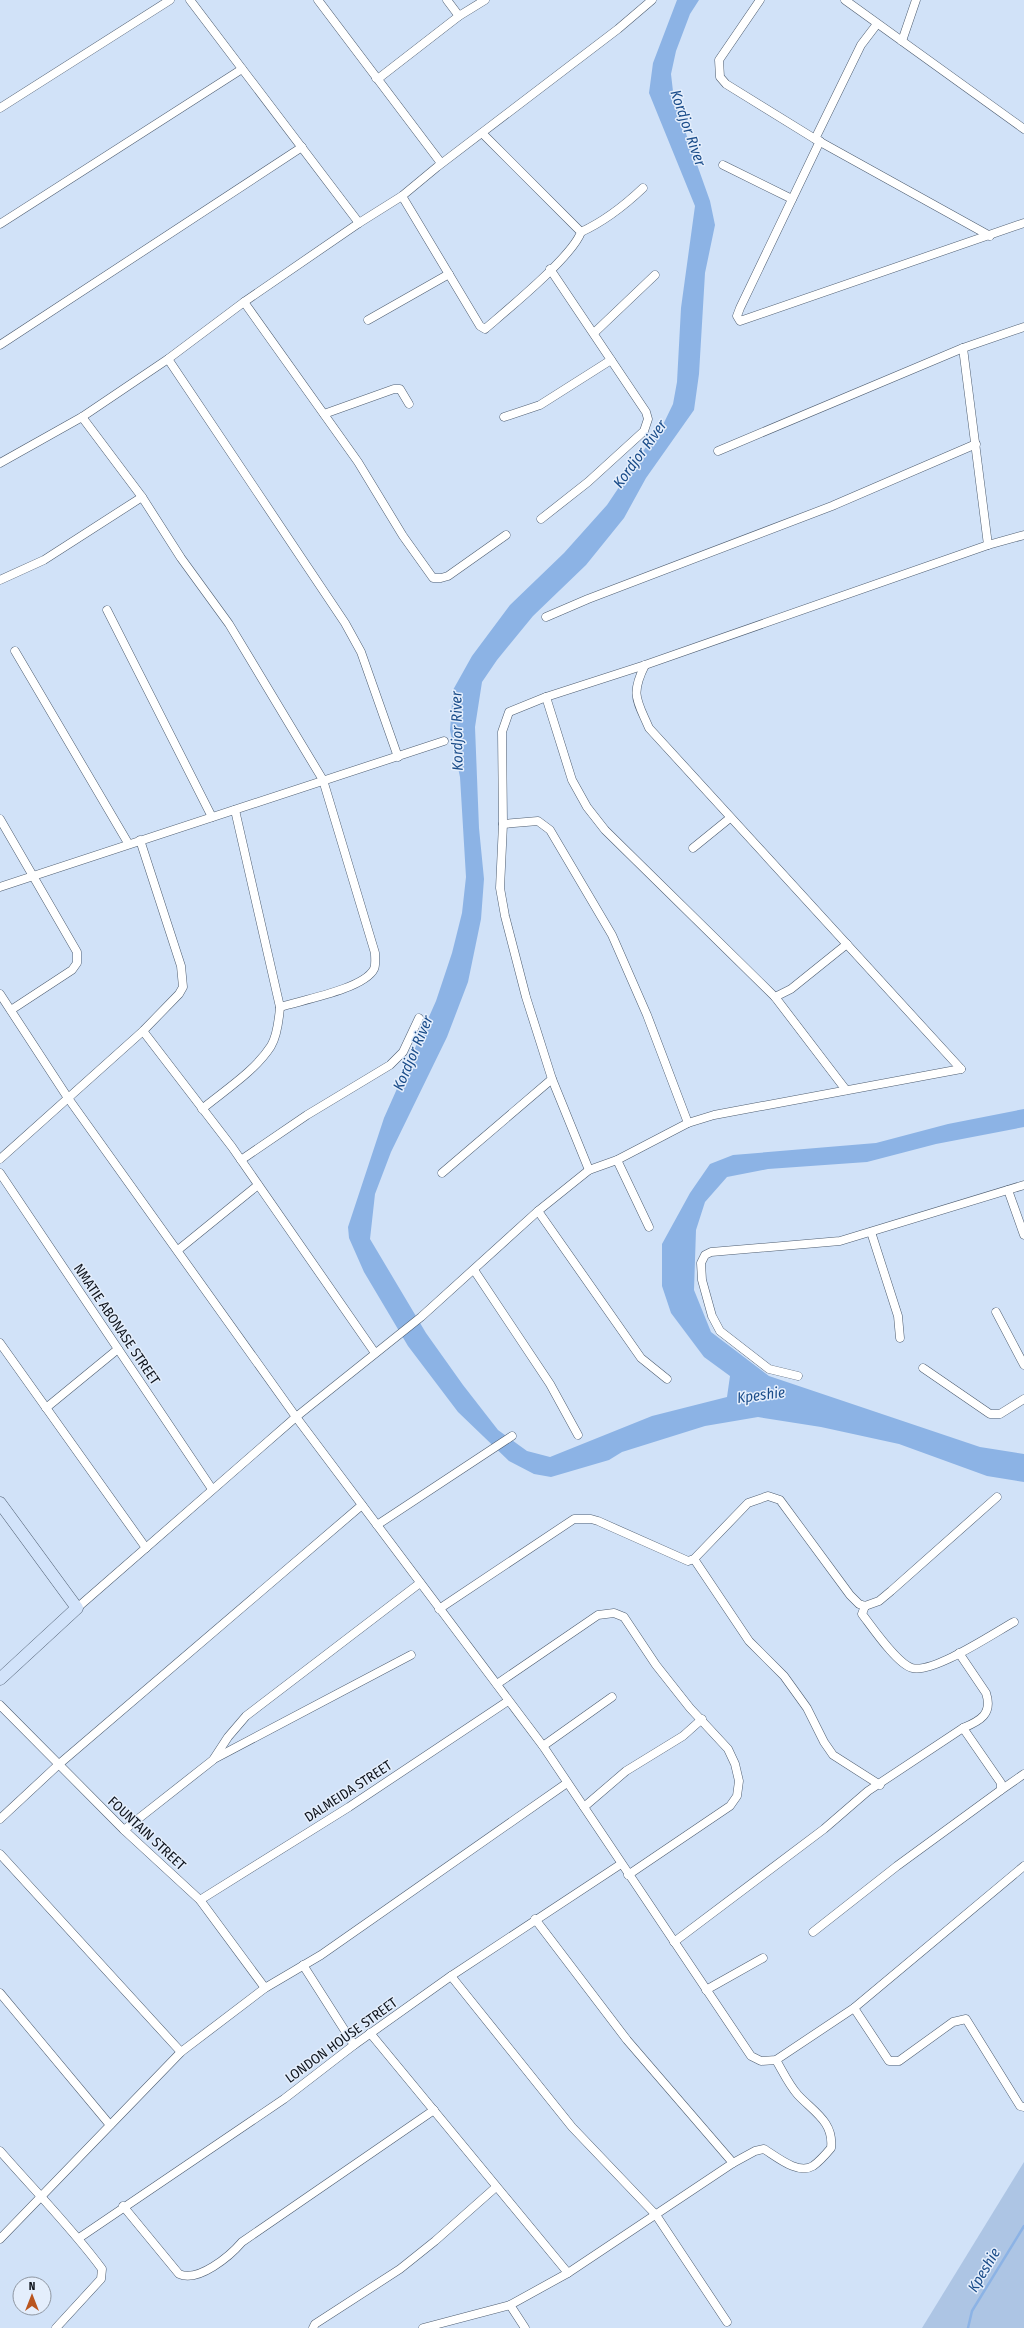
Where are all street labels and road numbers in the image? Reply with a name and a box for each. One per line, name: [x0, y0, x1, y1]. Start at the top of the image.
street label: NMATIE ABONASE STREET: [70, 1261, 164, 1388]
street label: DALMEIDA STREET: [301, 1757, 396, 1826]
street label: FOUNTAIN STREET: [104, 1793, 190, 1874]
street label: LONDON HOUSE STREET: [282, 1994, 401, 2087]

